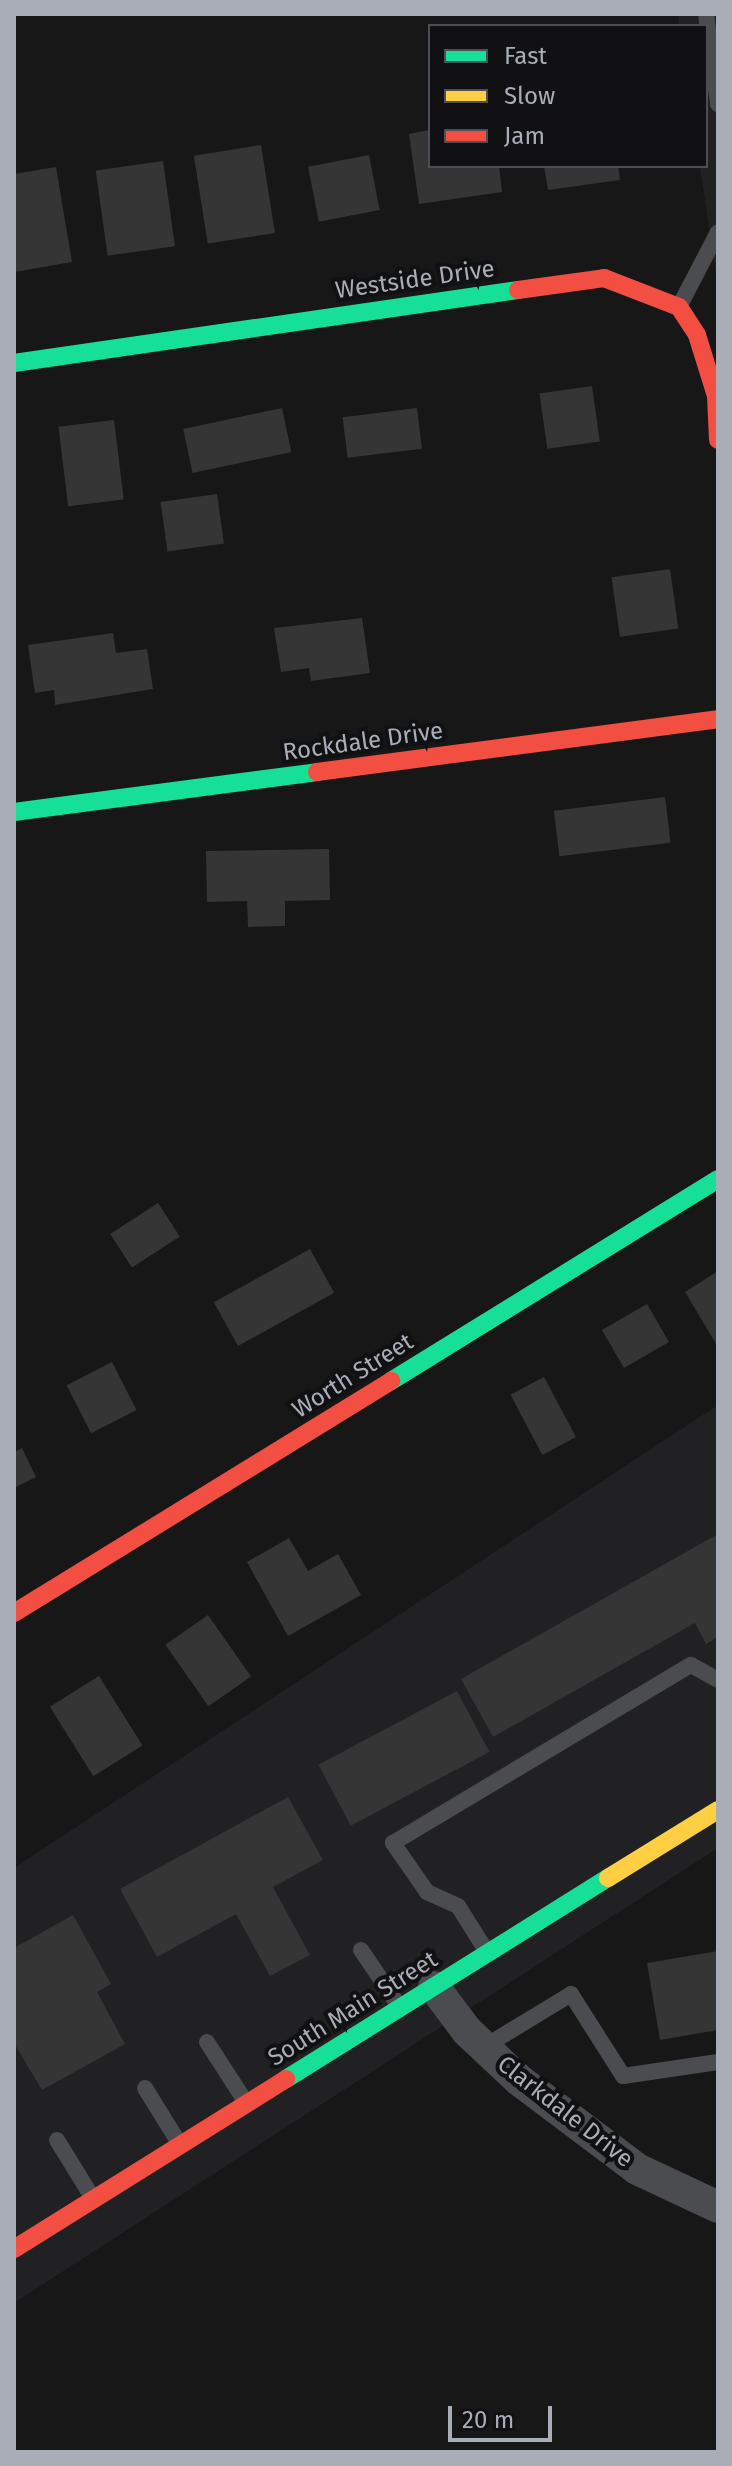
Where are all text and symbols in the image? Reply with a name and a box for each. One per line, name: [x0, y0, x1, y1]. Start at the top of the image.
legend: [428, 24, 708, 168]
text: Fast: [504, 42, 547, 70]
text: Slow: [504, 82, 555, 110]
text: Jam: [504, 122, 545, 150]
street label: Westside Drive: [333, 255, 497, 305]
street label: Rockdale Drive: [281, 717, 445, 767]
street label: Worth Street: [287, 1327, 419, 1425]
street label: South Main Street: [263, 1945, 443, 2073]
street label: Clarkdale Drive: [491, 2050, 639, 2174]
scale bar: [452, 2390, 556, 2440]
text: 20 m: [462, 2406, 514, 2434]

